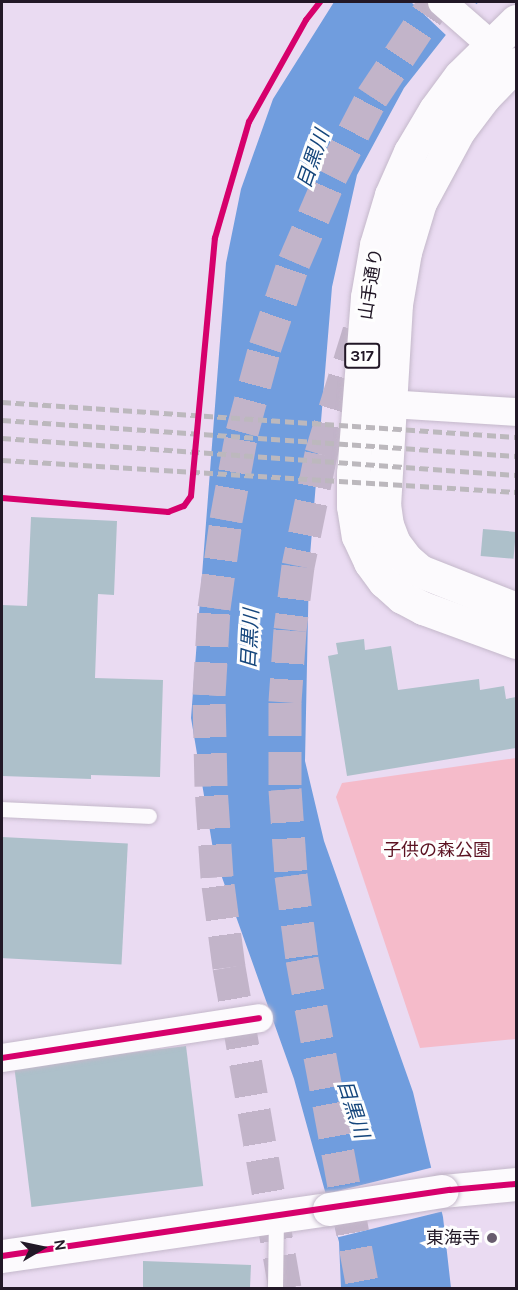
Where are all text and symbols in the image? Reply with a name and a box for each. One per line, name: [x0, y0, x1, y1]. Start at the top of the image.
water label: 目黒川: [292, 127, 334, 191]
street label: 山手通り: [355, 247, 387, 321]
road number: 317: [344, 343, 380, 369]
water label: 目黒川: [236, 608, 264, 670]
park label: 子供の森公園: [383, 839, 491, 861]
water label: 目黒川: [332, 1077, 374, 1141]
north arrow: [12, 1218, 72, 1278]
place label: 東海寺: [426, 1227, 480, 1249]
marker: 東海寺: [485, 1231, 499, 1245]
text: N: [50, 1238, 71, 1252]

